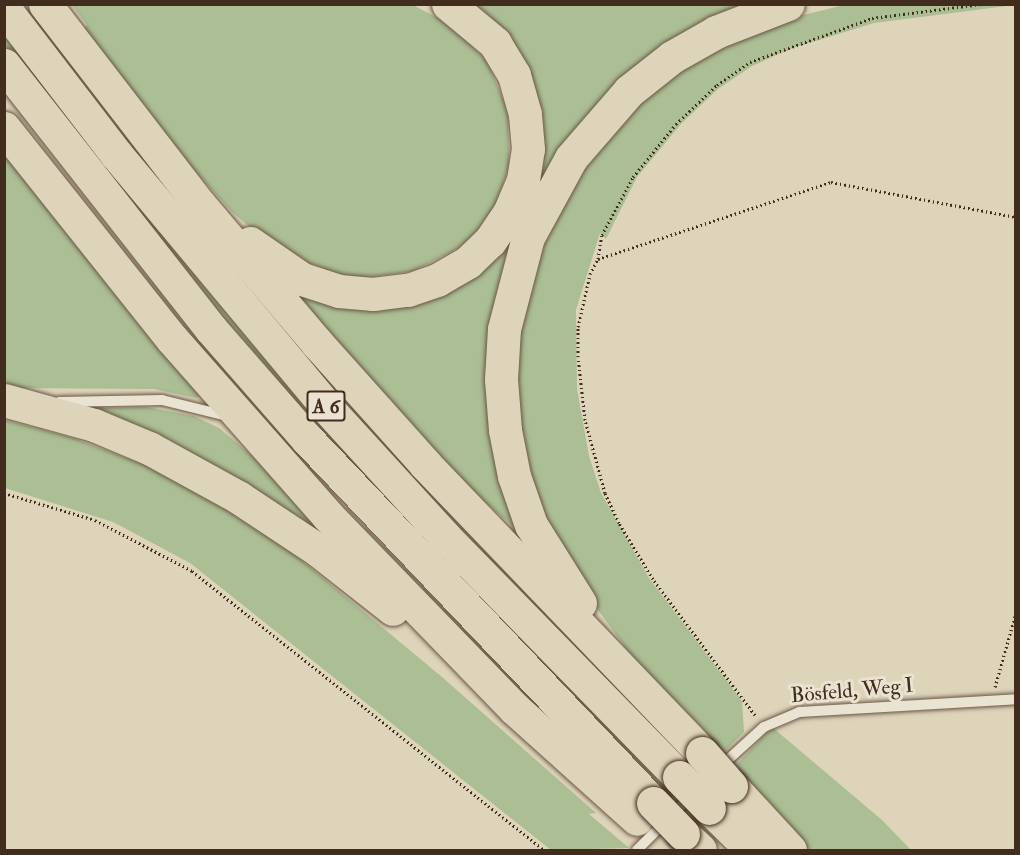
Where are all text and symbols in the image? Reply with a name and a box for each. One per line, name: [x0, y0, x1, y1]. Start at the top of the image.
road number: A 6: [306, 389, 346, 423]
street label: Bösfeld, Weg I: [790, 673, 914, 709]

